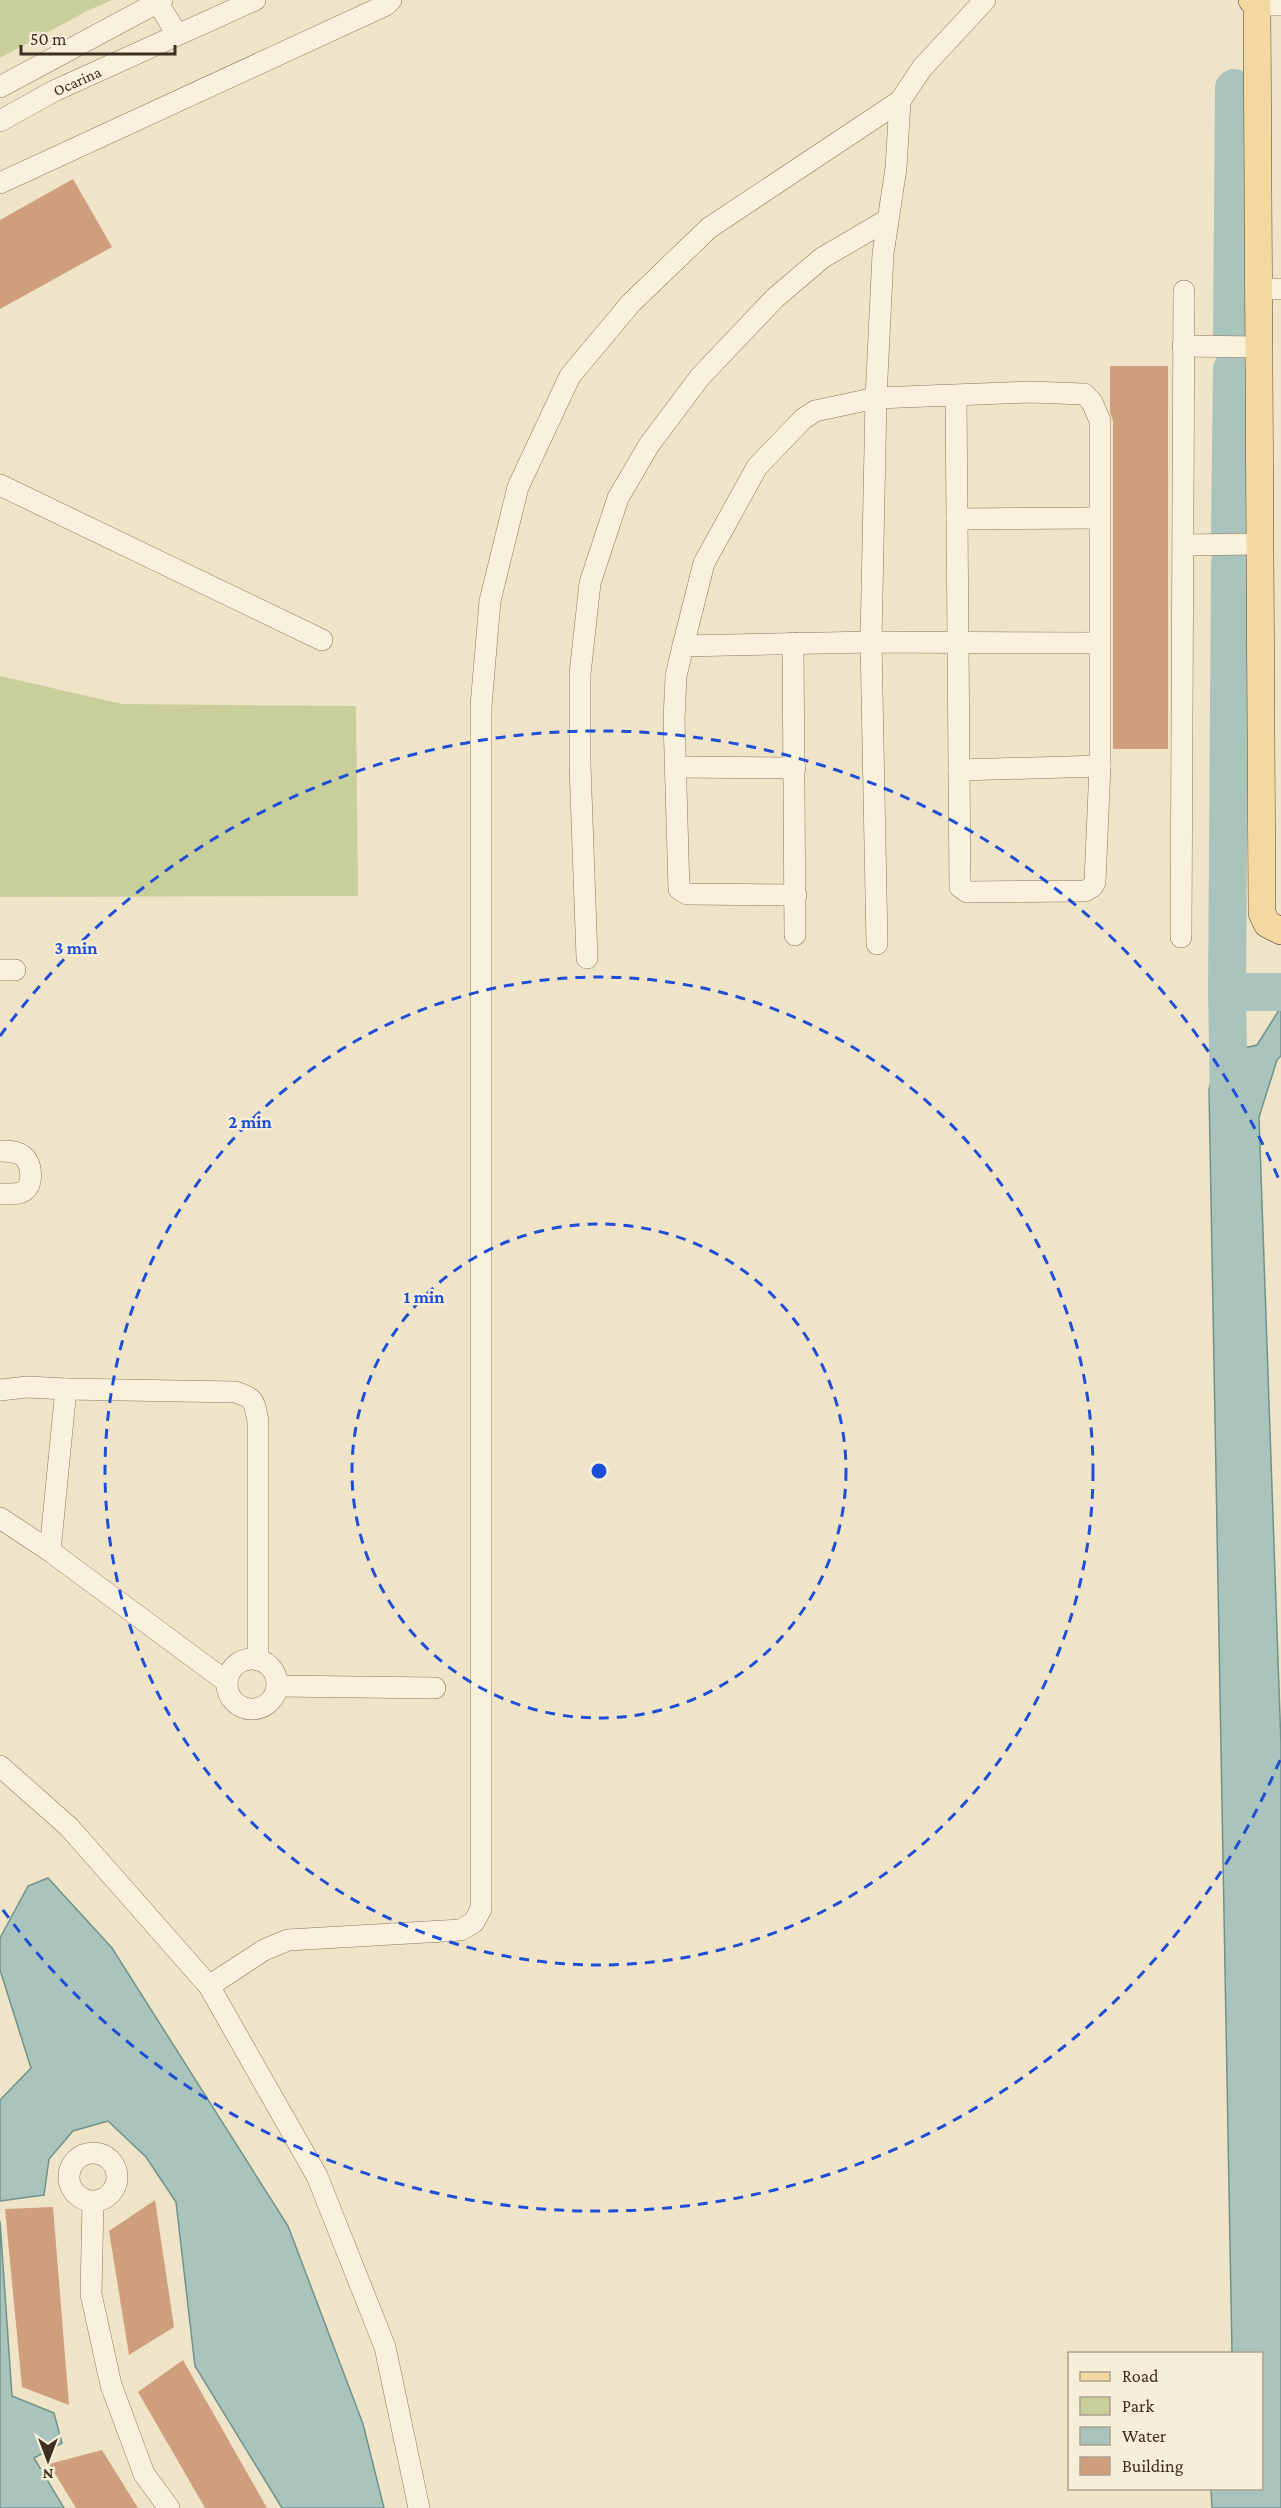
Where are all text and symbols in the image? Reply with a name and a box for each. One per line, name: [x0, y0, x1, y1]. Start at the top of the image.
scale bar: [21, 18, 176, 56]
text: 50 m: [30, 29, 67, 49]
street label: Ocarina: [51, 63, 104, 99]
text: 3 min: [54, 938, 98, 958]
text: 2 min: [228, 1112, 272, 1132]
text: 1 min: [404, 1287, 445, 1307]
centre of rings: [589, 1461, 609, 1481]
legend: [1068, 2352, 1263, 2490]
text: Road: [1122, 2366, 1159, 2386]
text: Park: [1122, 2396, 1154, 2416]
text: Water: [1122, 2426, 1167, 2446]
north arrow: [18, 2430, 78, 2490]
text: Building: [1122, 2456, 1184, 2476]
text: N: [42, 2466, 53, 2483]

